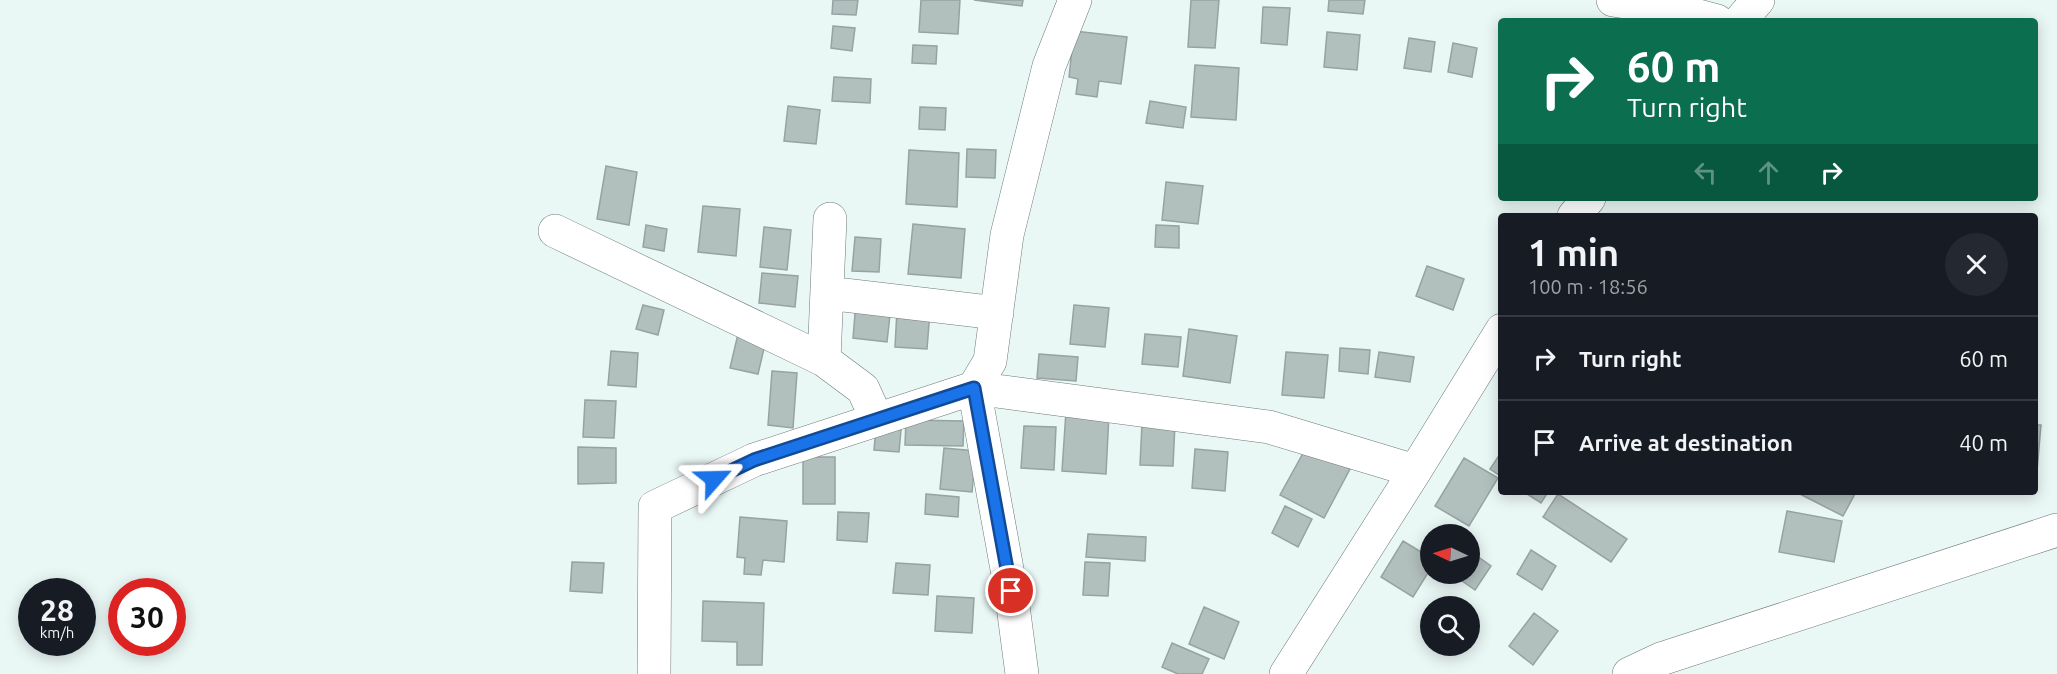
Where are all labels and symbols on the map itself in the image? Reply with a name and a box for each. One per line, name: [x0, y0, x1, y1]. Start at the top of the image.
position arrow: [682, 447, 746, 511]
north arrow: [1420, 524, 1480, 584]
pin: [985, 565, 1036, 616]
speed limit sign: 30: [108, 578, 186, 656]

